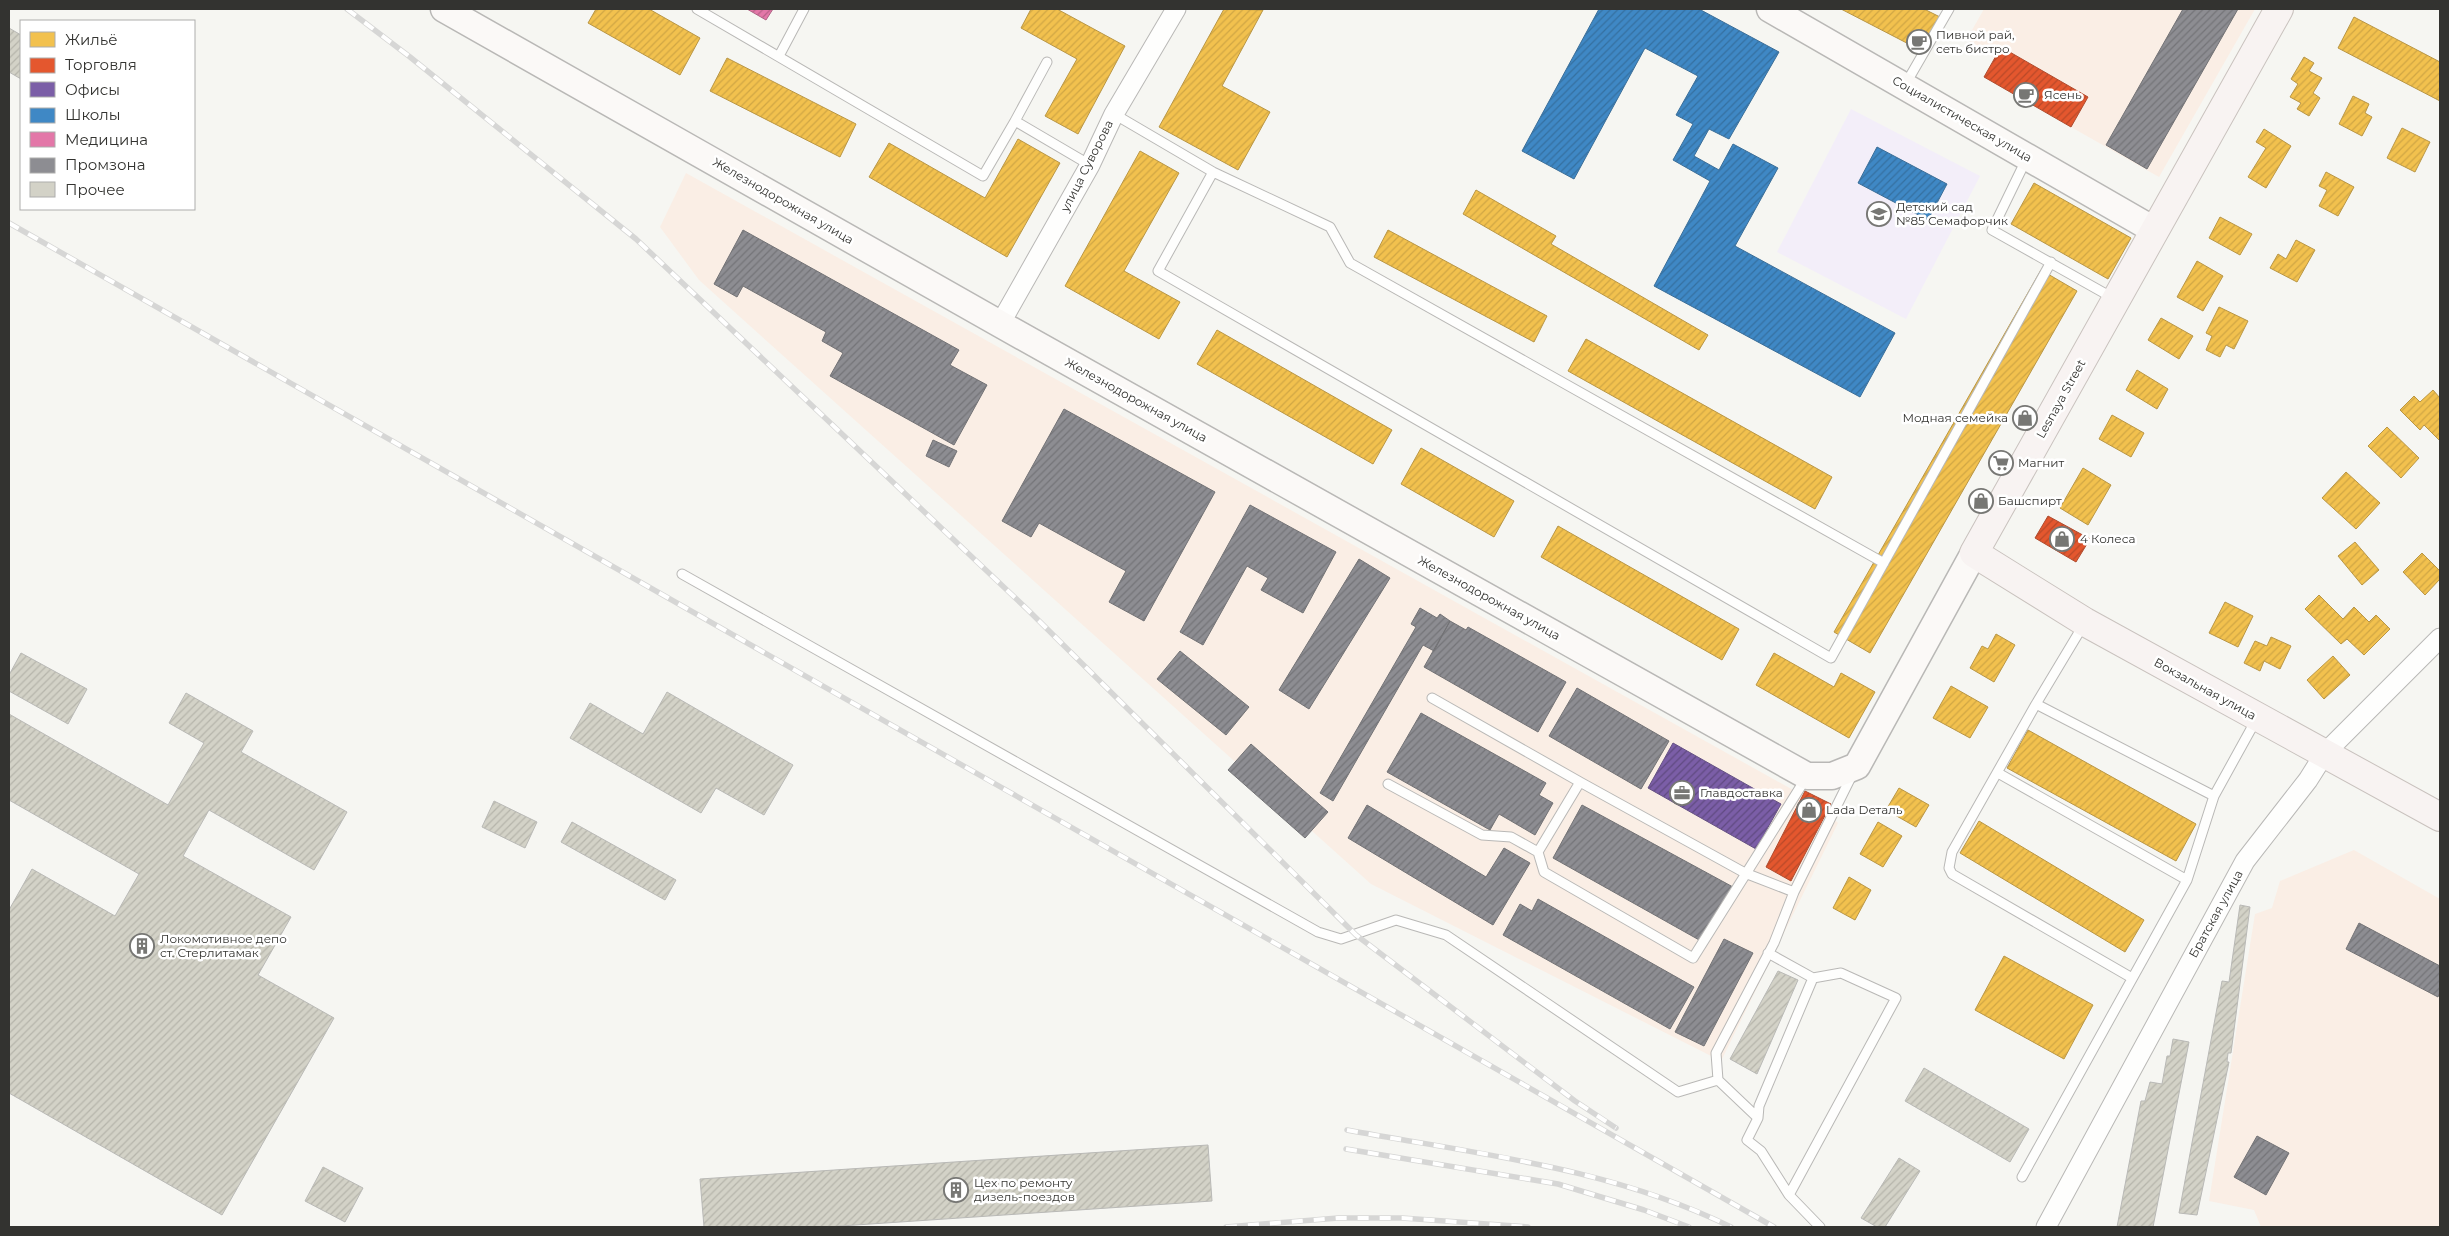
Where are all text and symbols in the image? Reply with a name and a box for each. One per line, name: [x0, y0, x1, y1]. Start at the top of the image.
legend: [20, 20, 195, 210]
place label: Пивной рай, сеть бистро: [1936, 27, 2015, 56]
cafe icon: Пивной рай, сеть бистро: [1906, 29, 1932, 55]
text: Жильё: [65, 30, 118, 49]
text: Торговля: [65, 55, 137, 74]
street label: Социалистическая улица: [1890, 72, 2035, 165]
text: Офисы: [65, 80, 120, 99]
cafe icon: Ясень: [2013, 82, 2039, 108]
place label: Ясень: [2044, 87, 2082, 102]
text: Школы: [65, 105, 121, 124]
street label: улица Суворова: [1056, 117, 1116, 215]
text: Медицина: [65, 130, 148, 149]
street label: Железнодорожная улица: [710, 154, 856, 247]
text: Промзона: [65, 155, 145, 174]
text: Прочее: [65, 180, 125, 199]
place label: Детский сад №85 Семафорчик: [1896, 199, 2008, 228]
school or university icon: Детский сад №85 Семафорчик: [1866, 201, 1892, 227]
street label: Железнодорожная улица: [1063, 354, 1210, 445]
street label: Lesnaya Street: [2033, 357, 2088, 441]
shop icon: Модная семейка: [2012, 405, 2038, 431]
place label: Модная семейка: [1902, 410, 2008, 425]
supermarket icon: Магнит: [1988, 450, 2014, 476]
place label: Магнит: [2018, 455, 2065, 470]
shop icon: Башспирт: [1968, 488, 1994, 514]
place label: Башспирт: [1998, 493, 2062, 508]
shop icon: 4 Колеса: [2049, 526, 2075, 552]
place label: 4 Колеса: [2080, 531, 2136, 546]
street label: Железнодорожная улица: [1416, 552, 1563, 643]
street label: Вокзальная улица: [2152, 654, 2259, 723]
office icon: Главдоставка: [1669, 780, 1695, 806]
place label: Главдоставка: [1700, 785, 1783, 800]
shop icon: Lada Dеталь: [1796, 797, 1822, 823]
place label: Lada Dеталь: [1826, 802, 1903, 817]
street label: Братская улица: [2185, 867, 2246, 960]
place label: Локомотивное депо ст. Стерлитамак: [160, 931, 287, 960]
building icon: Локомотивное депо ст. Стерлитамак: [129, 933, 155, 959]
place label: Цех по ремонту дизель-поездов: [974, 1175, 1075, 1204]
building icon: Цех по ремонту дизель-поездов: [943, 1177, 969, 1203]

